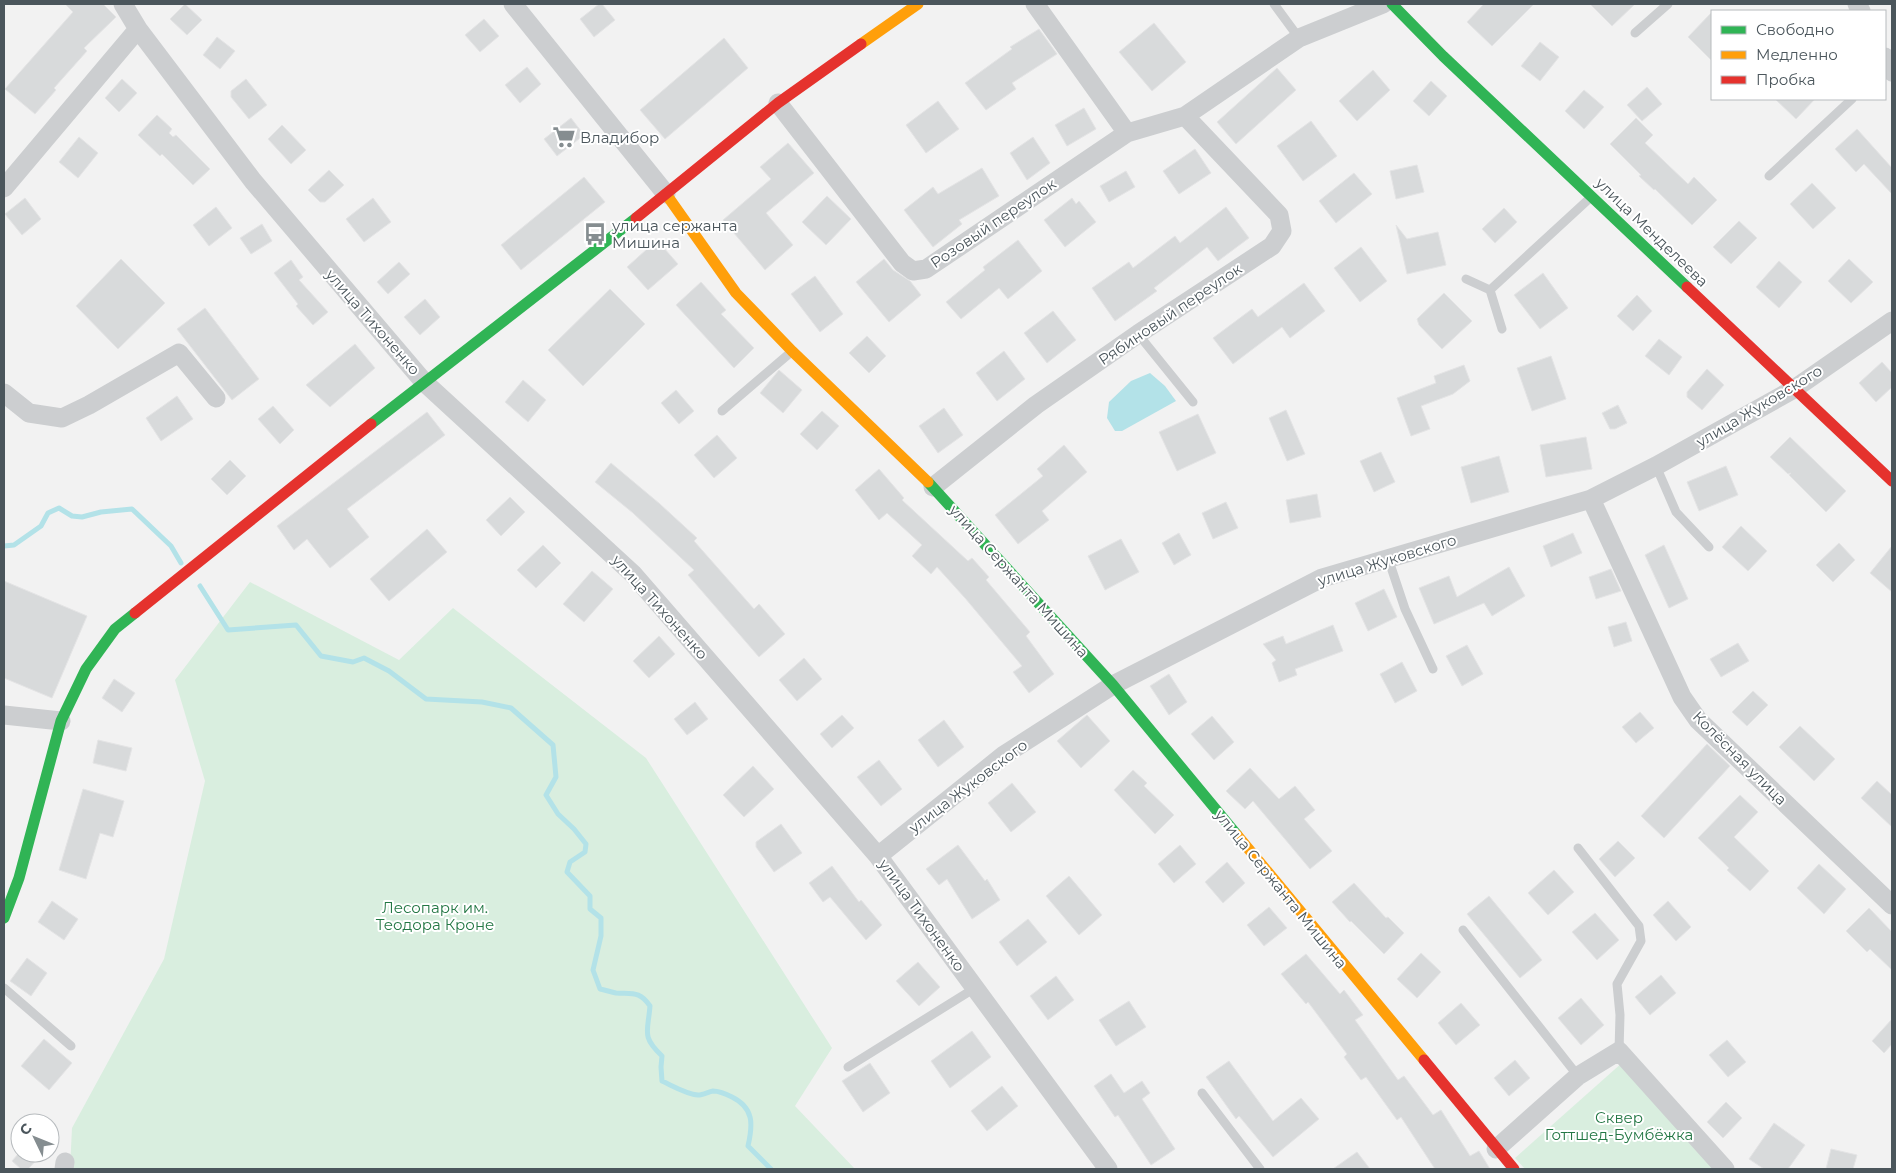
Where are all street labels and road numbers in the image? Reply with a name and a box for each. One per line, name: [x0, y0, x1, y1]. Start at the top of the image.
street label: улица Менделеева: [1591, 173, 1712, 291]
street label: Розовый переулок: [927, 174, 1060, 272]
street label: Рябиновый переулок: [1095, 259, 1246, 369]
street label: улица Тихоненко: [321, 264, 424, 379]
street label: улица Жуковского: [1692, 361, 1826, 452]
street label: улица Сержанта Мишина: [945, 500, 1093, 661]
street label: улица Жуковского: [1315, 530, 1459, 590]
street label: улица Тихоненко: [607, 550, 712, 663]
street label: Колёсная улица: [1689, 707, 1791, 809]
street label: улица Жуковского: [904, 735, 1031, 837]
street label: улица Сержанта Мишина: [1210, 805, 1351, 972]
street label: улица Тихоненко: [874, 854, 969, 975]

